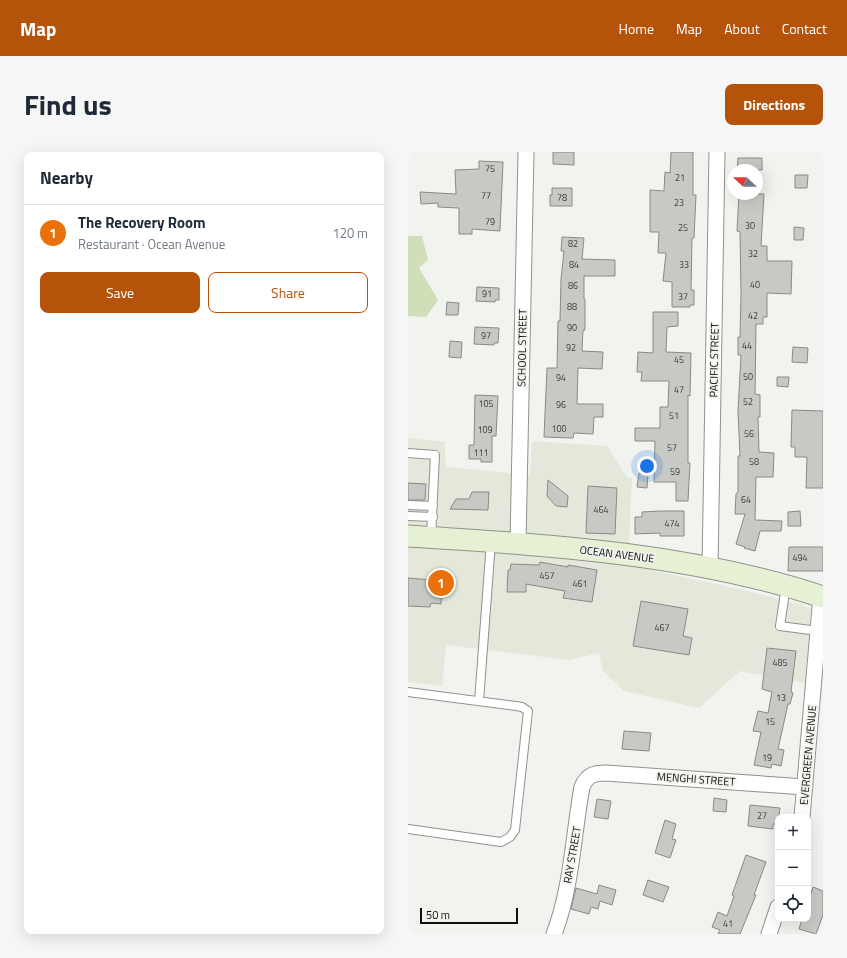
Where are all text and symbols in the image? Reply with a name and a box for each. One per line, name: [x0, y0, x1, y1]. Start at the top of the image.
text: Map: [20, 14, 56, 43]
text: Home: [619, 18, 654, 39]
text: Map: [676, 18, 702, 39]
text: About: [724, 18, 760, 39]
text: Contact: [782, 18, 827, 39]
text: Find us: [24, 83, 112, 126]
button: Directions: [725, 84, 823, 125]
house number: 75: [485, 162, 495, 175]
north arrow: [727, 164, 763, 200]
text: Nearby: [40, 165, 93, 191]
house number: 21: [675, 171, 685, 184]
house number: 77: [481, 189, 491, 202]
house number: 78: [557, 191, 567, 204]
house number: 23: [674, 196, 684, 209]
text: The Recovery Room: [78, 211, 206, 234]
house number: 79: [485, 215, 495, 228]
house number: 30: [745, 219, 755, 232]
house number: 25: [678, 221, 688, 234]
text: 1: [49, 223, 57, 243]
text: 120 m: [332, 223, 368, 243]
text: Restaurant · Ocean Avenue: [78, 234, 225, 254]
house number: 82: [568, 237, 578, 250]
house number: 32: [748, 247, 758, 260]
house number: 84: [569, 258, 579, 271]
house number: 33: [679, 258, 689, 271]
button: Save: [40, 272, 200, 313]
button: Share: [208, 272, 368, 313]
house number: 40: [750, 278, 760, 291]
house number: 86: [568, 279, 578, 292]
house number: 91: [482, 287, 492, 300]
house number: 37: [678, 290, 688, 303]
house number: 88: [567, 300, 577, 313]
street label: SCHOOL STREET: [513, 309, 531, 387]
house number: 42: [748, 309, 758, 322]
house number: 90: [567, 321, 577, 334]
street label: PACIFIC STREET: [705, 322, 723, 397]
house number: 97: [481, 329, 491, 342]
house number: 44: [742, 339, 752, 352]
house number: 92: [566, 341, 576, 354]
house number: 45: [674, 353, 684, 366]
house number: 50: [743, 370, 753, 383]
house number: 94: [556, 371, 566, 384]
house number: 47: [674, 383, 684, 396]
house number: 52: [743, 395, 753, 408]
house number: 105: [478, 397, 494, 410]
house number: 96: [556, 398, 566, 411]
house number: 51: [669, 409, 679, 422]
house number: 100: [551, 422, 567, 435]
house number: 109: [477, 423, 493, 436]
house number: 56: [744, 427, 754, 440]
house number: 57: [667, 441, 677, 454]
house number: 111: [473, 446, 489, 459]
house number: 58: [749, 455, 759, 468]
your location: [637, 456, 657, 476]
house number: 59: [670, 465, 680, 478]
house number: 64: [741, 493, 751, 506]
house number: 464: [593, 503, 609, 516]
house number: 474: [664, 517, 680, 530]
street label: OCEAN AVENUE: [579, 541, 655, 567]
house number: 494: [792, 551, 808, 564]
pin: 1: [428, 568, 454, 598]
house number: 457: [539, 569, 555, 582]
house number: 461: [572, 577, 588, 590]
house number: 467: [654, 621, 670, 634]
house number: 485: [772, 656, 788, 669]
house number: 13: [776, 691, 786, 704]
street label: EVERGREEN AVENUE: [796, 704, 820, 806]
house number: 15: [765, 715, 775, 728]
house number: 19: [762, 751, 772, 764]
street label: MENGHI STREET: [656, 768, 736, 790]
house number: 27: [757, 809, 767, 822]
map controls: [775, 814, 811, 922]
button: +: [775, 814, 811, 850]
street label: RAY STREET: [559, 825, 585, 885]
button: −: [775, 850, 811, 886]
button: locate: [775, 886, 811, 922]
scale bar: [420, 906, 518, 925]
text: 50 m: [426, 907, 450, 923]
house number: 41: [723, 917, 733, 930]

